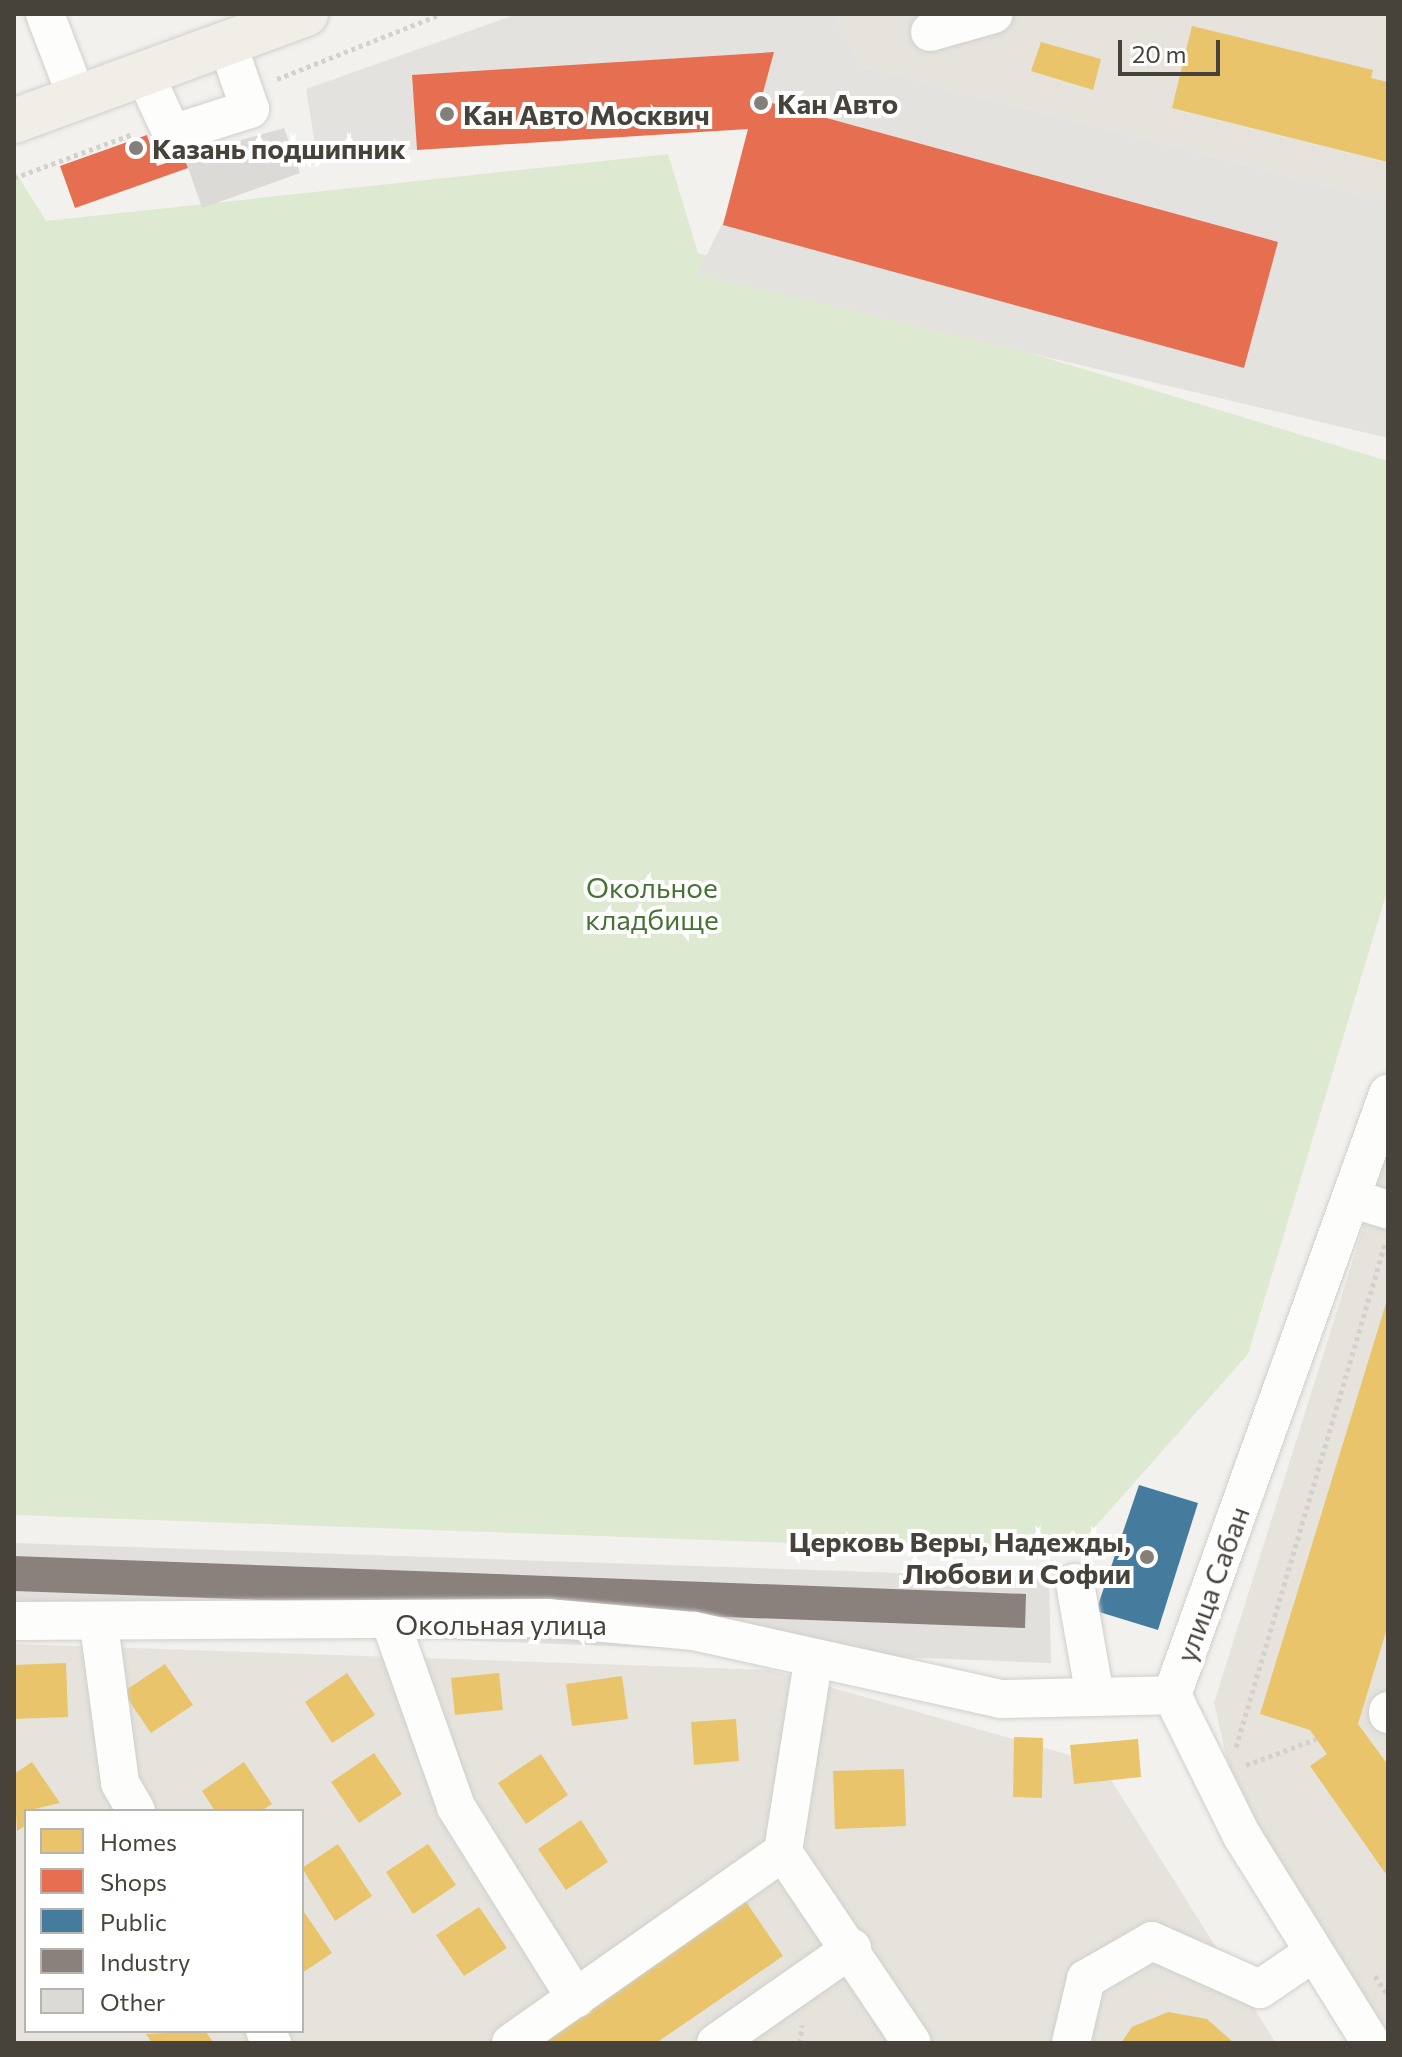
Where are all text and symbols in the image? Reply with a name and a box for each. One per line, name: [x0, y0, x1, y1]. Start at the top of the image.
scale bar: [1122, 24, 1224, 74]
text: 20 m: [1132, 39, 1186, 68]
place label: Кан Авто: [777, 86, 898, 120]
marker: Кан Авто: [752, 94, 770, 112]
place label: Кан Авто Москвич: [463, 97, 710, 131]
marker: Кан Авто Москвич: [438, 105, 456, 123]
place label: Казань подшипник: [152, 131, 406, 165]
marker: Казань подшипник: [127, 139, 145, 157]
park label: Окольное кладбище: [585, 870, 719, 936]
street label: улица Сабан: [1168, 1502, 1256, 1666]
place label: Церковь Веры, Надежды, Любови и Софии: [789, 1524, 1131, 1590]
marker: Церковь Веры, Надежды, Любови и Софии: [1138, 1548, 1156, 1566]
street label: Окольная улица: [395, 1607, 607, 1641]
legend: [24, 1809, 304, 2033]
text: Homes: [100, 1827, 177, 1856]
text: Shops: [100, 1867, 167, 1896]
text: Public: [100, 1907, 167, 1936]
text: Industry: [100, 1947, 190, 1976]
text: Other: [100, 1987, 165, 2016]

